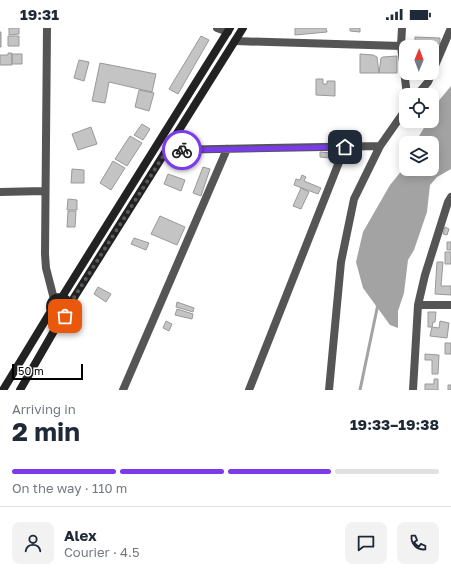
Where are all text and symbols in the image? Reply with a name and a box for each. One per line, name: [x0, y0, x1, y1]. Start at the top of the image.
text: 19:31: [20, 5, 59, 23]
north arrow: [399, 40, 439, 80]
map controls: [399, 40, 439, 176]
button: locate: [399, 88, 439, 128]
courier: [162, 130, 202, 170]
pin: [328, 130, 362, 164]
icon: home: [334, 136, 356, 158]
button: layers: [399, 136, 439, 176]
icon: bike: [171, 139, 193, 161]
pin: [48, 299, 82, 333]
icon: bag: [54, 305, 76, 327]
scale bar: [12, 362, 83, 381]
text: 50 m: [18, 364, 44, 377]
text: Arriving in: [12, 401, 76, 417]
text: 19:33–19:38: [350, 415, 439, 433]
text: 2 min: [12, 416, 80, 447]
text: On the way · 110 m: [12, 480, 127, 496]
button: person: [12, 522, 54, 564]
button: chat: [345, 522, 387, 564]
button: phone: [397, 522, 439, 564]
text: Alex: [64, 526, 97, 544]
text: Courier · 4.5: [64, 544, 139, 560]

